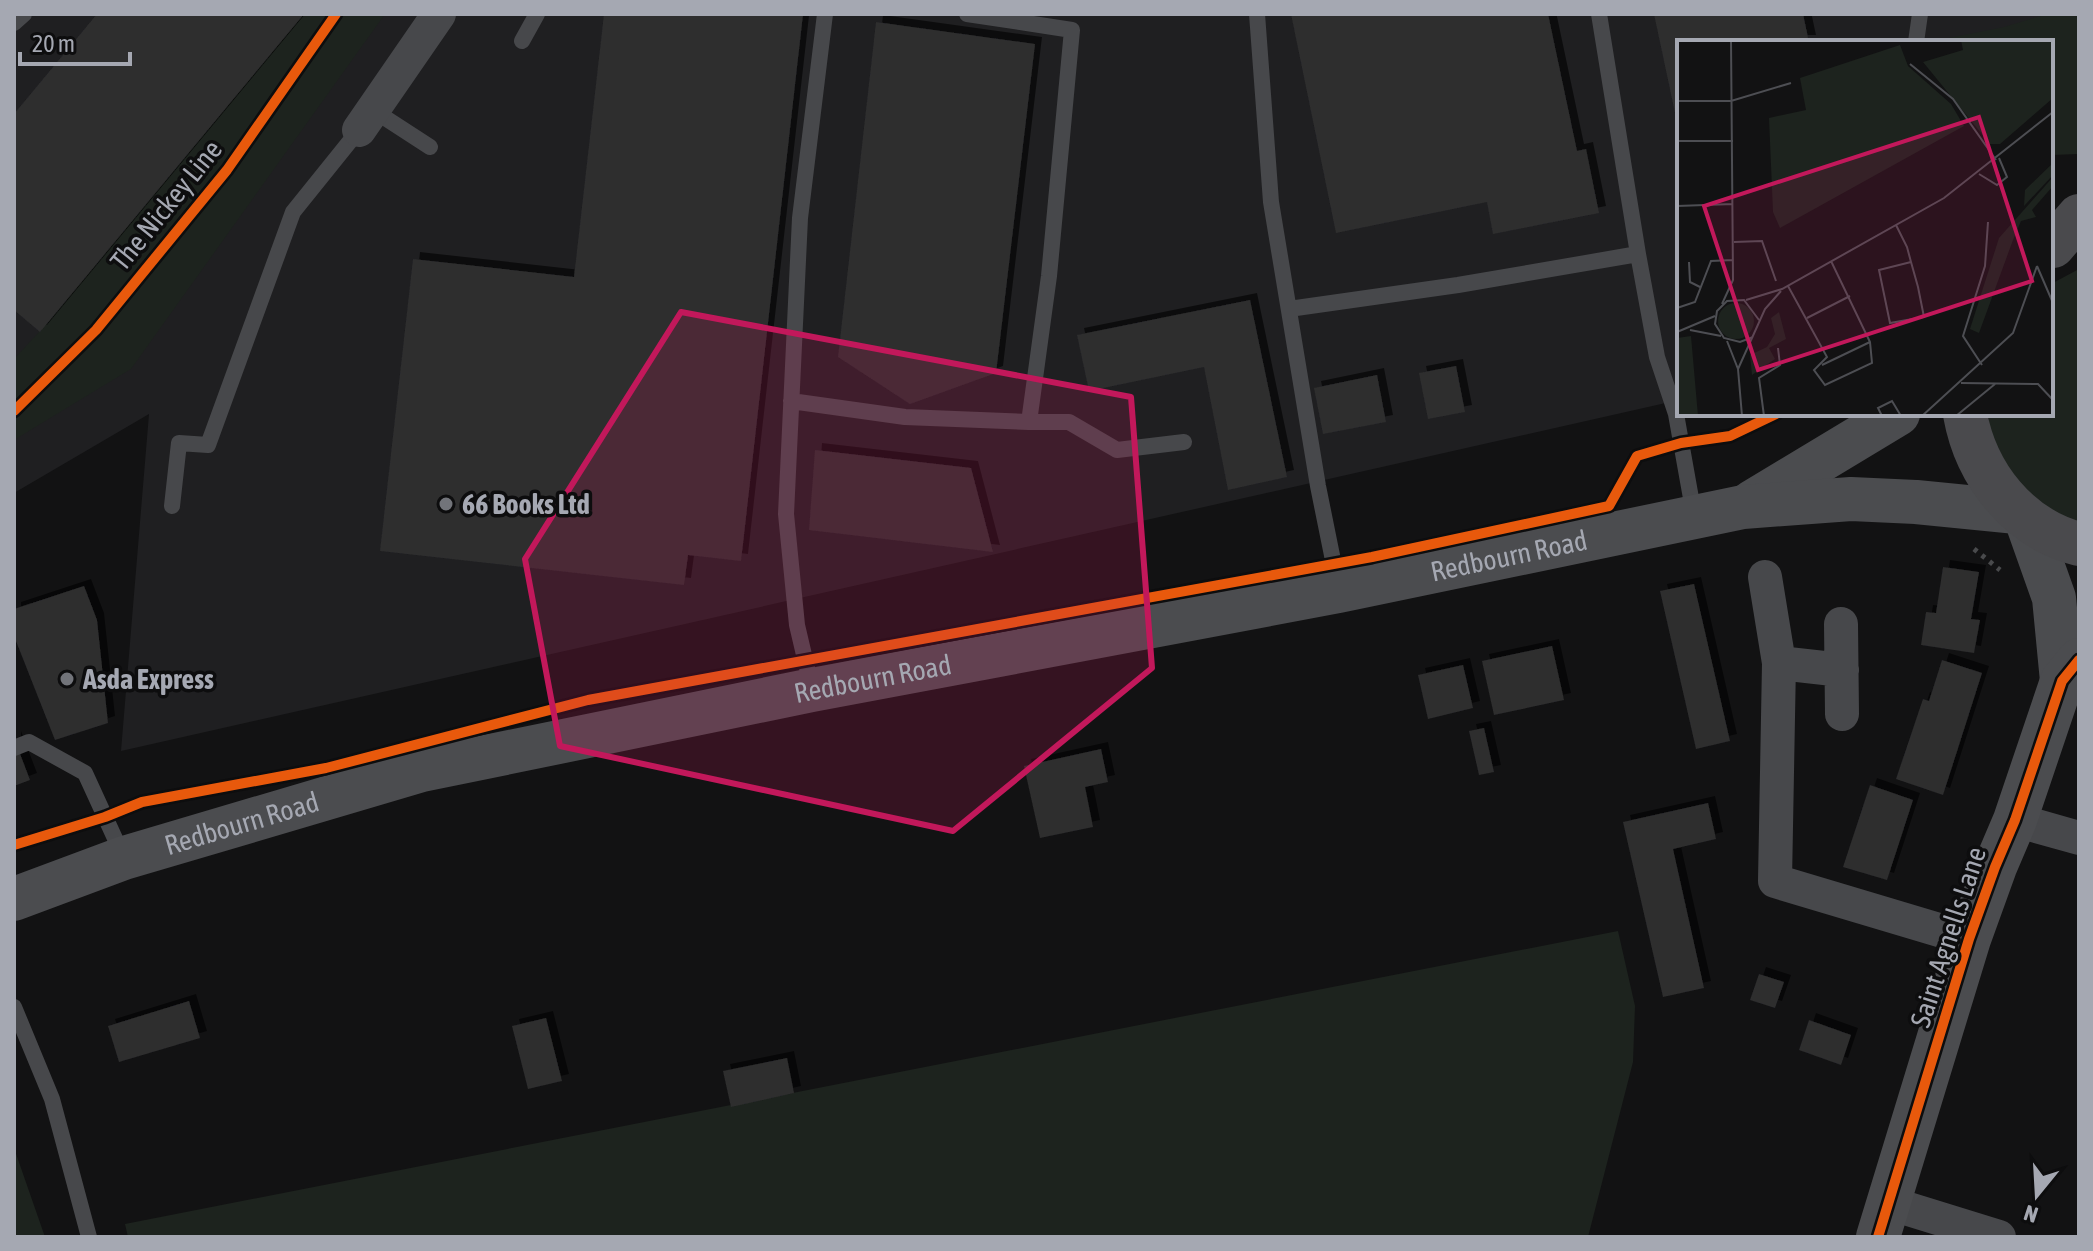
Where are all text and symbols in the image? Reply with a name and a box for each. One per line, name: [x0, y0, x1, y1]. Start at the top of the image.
scale bar: [20, 16, 130, 66]
text: 20 m: [32, 30, 75, 57]
inset map: [1677, 40, 2053, 416]
street label: The Nickey Line: [104, 133, 228, 277]
place label: 66 Books Ltd: [462, 488, 590, 520]
marker: 66 Books Ltd: [437, 495, 455, 513]
street label: Redbourn Road: [1428, 524, 1590, 588]
street label: Redbourn Road: [791, 648, 954, 709]
place label: Asda Express: [82, 663, 214, 695]
marker: Asda Express: [58, 670, 76, 688]
street label: Redbourn Road: [161, 785, 322, 861]
street label: Saint Agnells Lane: [1904, 843, 1992, 1031]
north arrow: [1997, 1155, 2077, 1235]
text: N: [2021, 1200, 2041, 1228]

